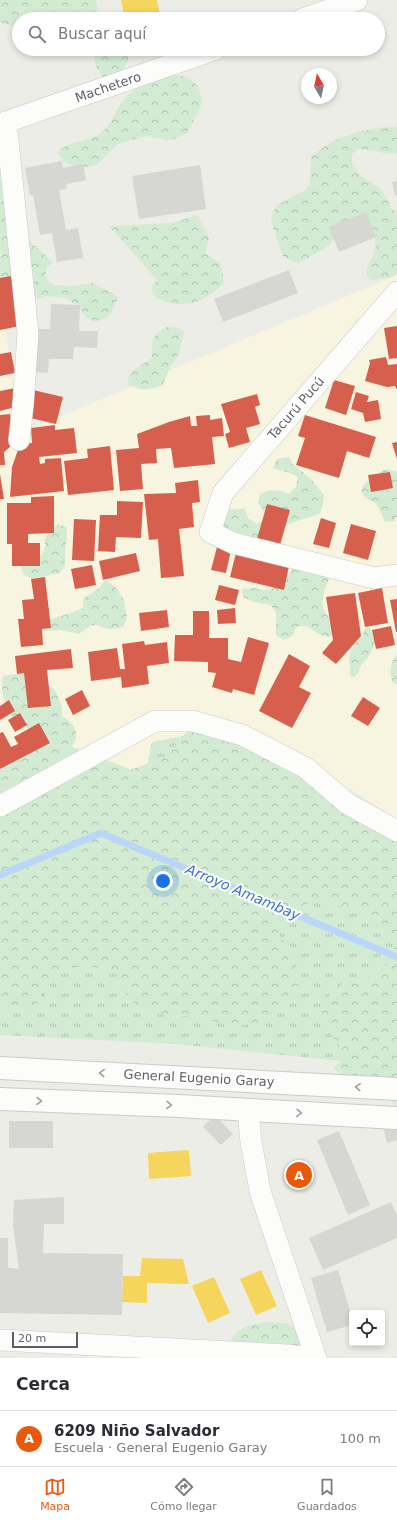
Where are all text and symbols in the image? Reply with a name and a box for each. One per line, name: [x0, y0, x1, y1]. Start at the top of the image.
search box: [12, 12, 385, 56]
icon: search: [26, 23, 48, 45]
text: Buscar aquí: [58, 25, 146, 43]
north arrow: [301, 68, 337, 104]
street label: Machetero: [73, 69, 143, 105]
street label: Tacurú Pucú: [264, 374, 327, 443]
water label: Arroyo Amambay: [183, 860, 303, 924]
your location: [153, 871, 173, 891]
street label: General Eugenio Garay: [123, 1067, 275, 1089]
one-way arrow: [99, 1069, 105, 1078]
one-way arrow: [355, 1082, 361, 1091]
one-way arrow: [36, 1096, 42, 1105]
one-way arrow: [166, 1101, 172, 1110]
one-way arrow: [296, 1108, 302, 1117]
pin: A: [286, 1160, 312, 1190]
map controls: [349, 1310, 385, 1346]
button: locate: [349, 1310, 385, 1346]
scale bar: [12, 1330, 78, 1349]
text: 20 m: [18, 1332, 46, 1345]
text: Cerca: [16, 1374, 70, 1394]
text: 6209 Niño Salvador: [54, 1422, 219, 1440]
text: A: [24, 1431, 34, 1446]
text: 100 m: [339, 1431, 381, 1446]
text: Escuela · General Eugenio Garay: [54, 1440, 267, 1455]
tab: Mapa: [40, 1476, 70, 1513]
tab: Cómo llegar: [150, 1476, 217, 1513]
tab: Guardados: [297, 1476, 357, 1513]

